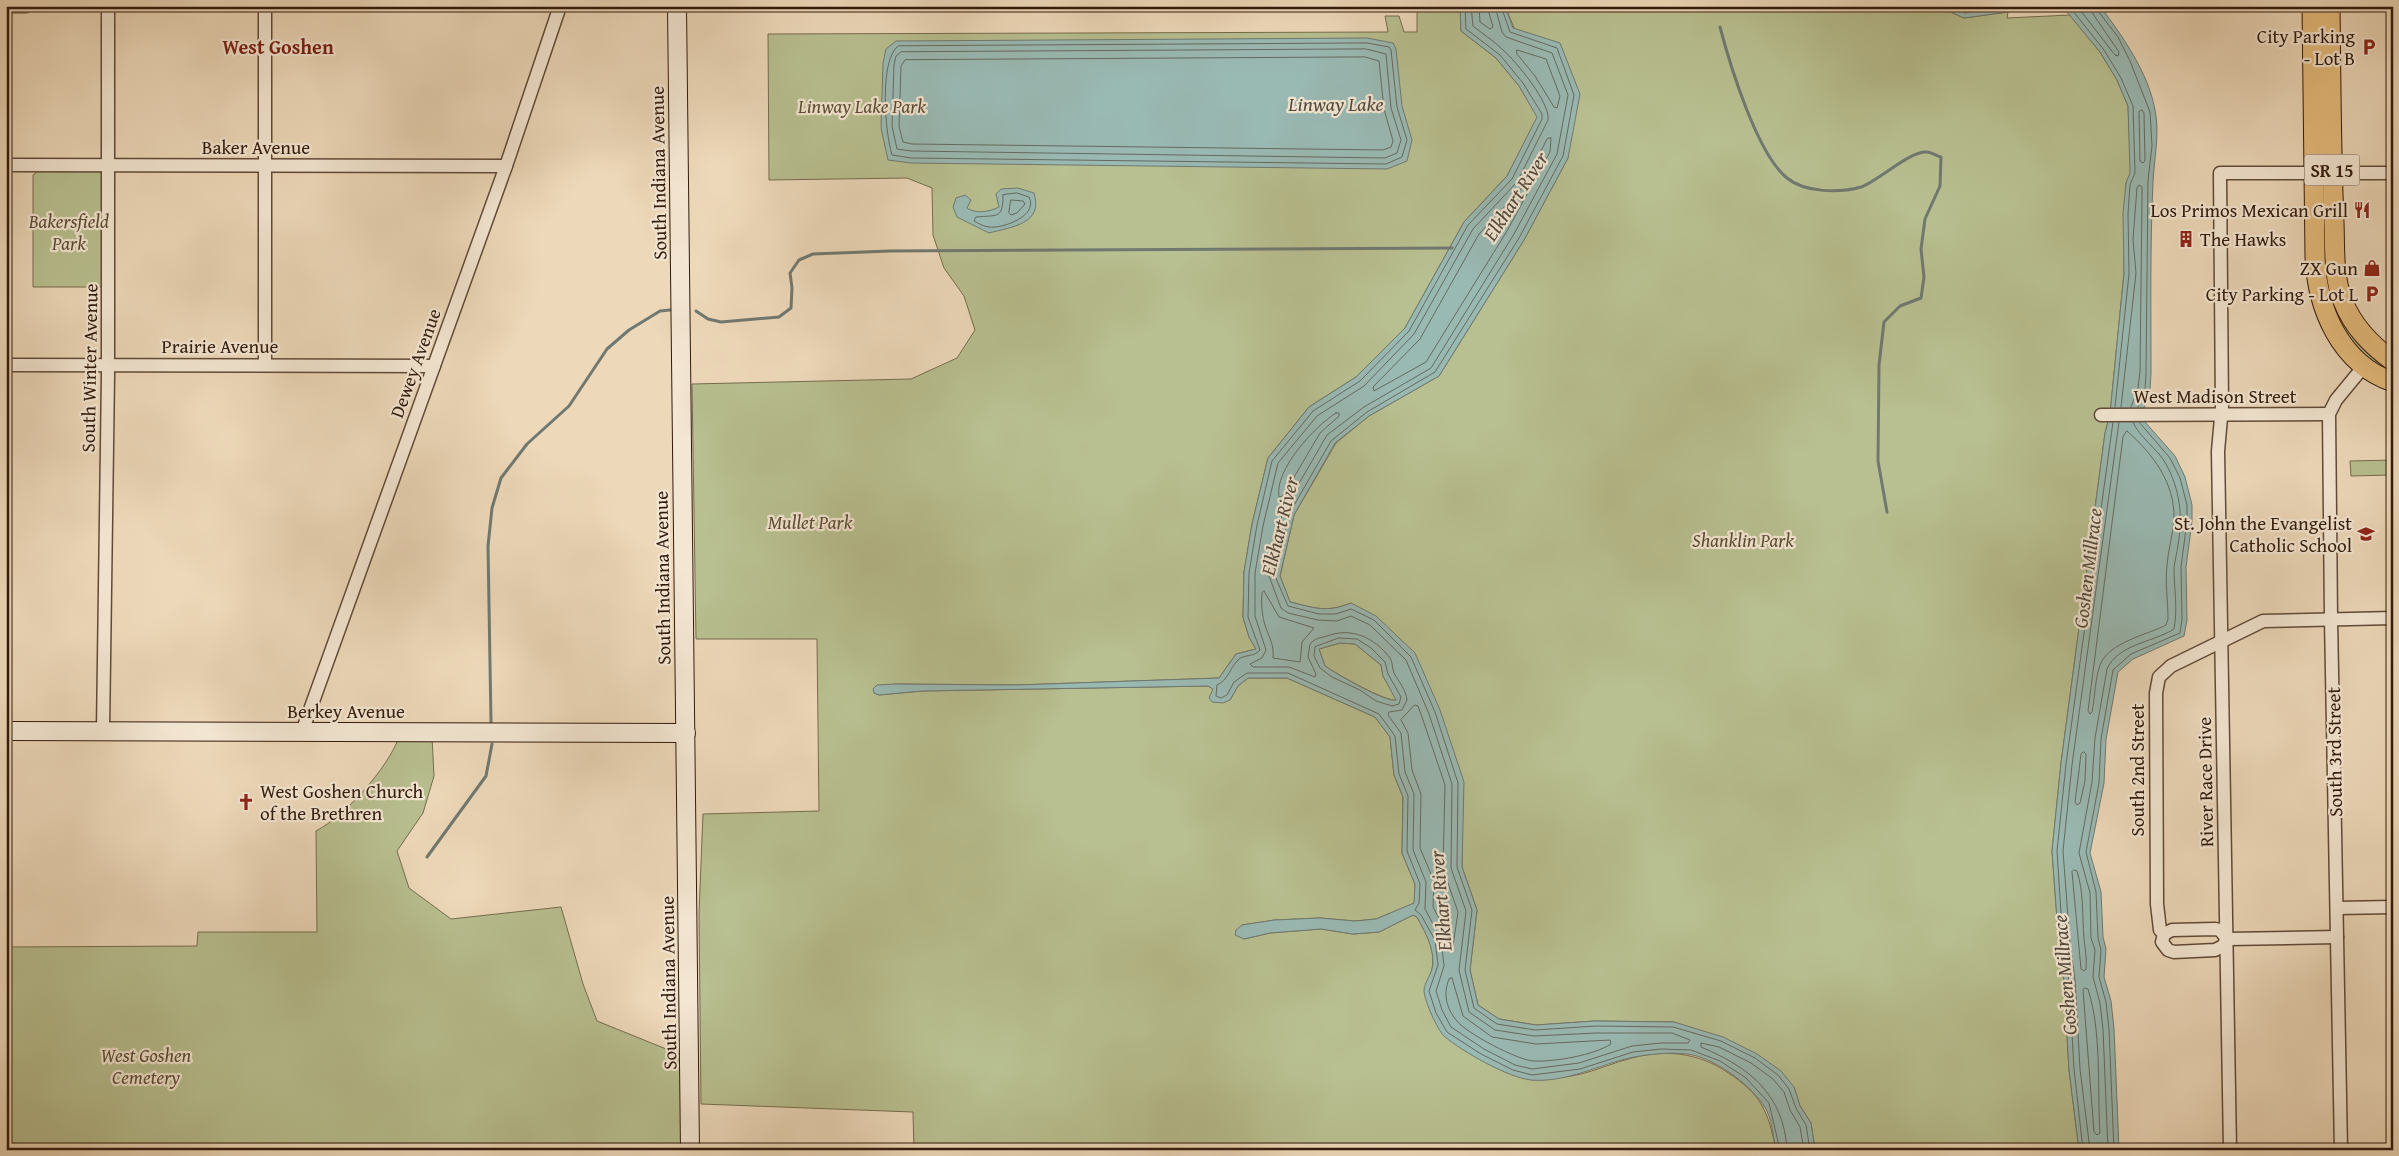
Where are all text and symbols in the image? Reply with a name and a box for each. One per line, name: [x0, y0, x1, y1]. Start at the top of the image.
place label: City Parking - Lot B: [2257, 22, 2356, 72]
district label: West Goshen: [222, 32, 334, 61]
parking icon: City Parking - Lot B: [2359, 37, 2379, 57]
street label: South Indiana Avenue: [642, 86, 674, 260]
water label: Linway Lake: [1287, 89, 1384, 118]
park label: Linway Lake Park: [797, 92, 926, 120]
street label: Baker Avenue: [202, 133, 310, 161]
water label: Elkhart River: [1475, 145, 1555, 247]
road number: SR 15: [2304, 154, 2360, 186]
place label: Los Primos Mexican Grill: [2150, 196, 2348, 224]
restaurant icon: Los Primos Mexican Grill: [2352, 200, 2372, 220]
park label: Bakersfield Park: [28, 207, 109, 257]
place label: The Hawks: [2200, 225, 2286, 253]
building icon: The Hawks: [2176, 229, 2196, 249]
place label: ZX Gun: [2300, 254, 2358, 282]
shop icon: ZX Gun: [2362, 258, 2382, 278]
place label: City Parking - Lot L: [2206, 280, 2358, 308]
street label: South Winter Avenue: [74, 283, 104, 453]
parking icon: City Parking - Lot L: [2362, 284, 2382, 304]
street label: Dewey Avenue: [382, 304, 448, 422]
street label: Prairie Avenue: [162, 332, 278, 360]
street label: West Madison Street: [2134, 382, 2297, 410]
water label: Elkhart River: [1252, 473, 1305, 579]
street label: South Indiana Avenue: [646, 491, 678, 665]
water label: Goshen Millrace: [2065, 506, 2109, 630]
park label: Mullet Park: [768, 508, 853, 536]
place label: St. John the Evangelist Catholic School: [2174, 509, 2352, 559]
school or university icon: St. John the Evangelist Catholic School: [2356, 524, 2376, 544]
park label: Shanklin Park: [1692, 526, 1794, 554]
street label: South 3rd Street: [2319, 686, 2349, 817]
street label: Berkey Avenue: [287, 697, 405, 725]
street label: South 2nd Street: [2123, 703, 2151, 837]
street label: River Race Drive: [2190, 717, 2220, 847]
place label: West Goshen Church of the Brethren: [260, 777, 424, 827]
church icon: West Goshen Church of the Brethren: [236, 792, 256, 812]
water label: Elkhart River: [1421, 849, 1459, 954]
street label: South Indiana Avenue: [652, 896, 684, 1070]
water label: Goshen Millrace: [2044, 914, 2084, 1036]
park label: West Goshen Cemetery: [101, 1041, 192, 1091]

